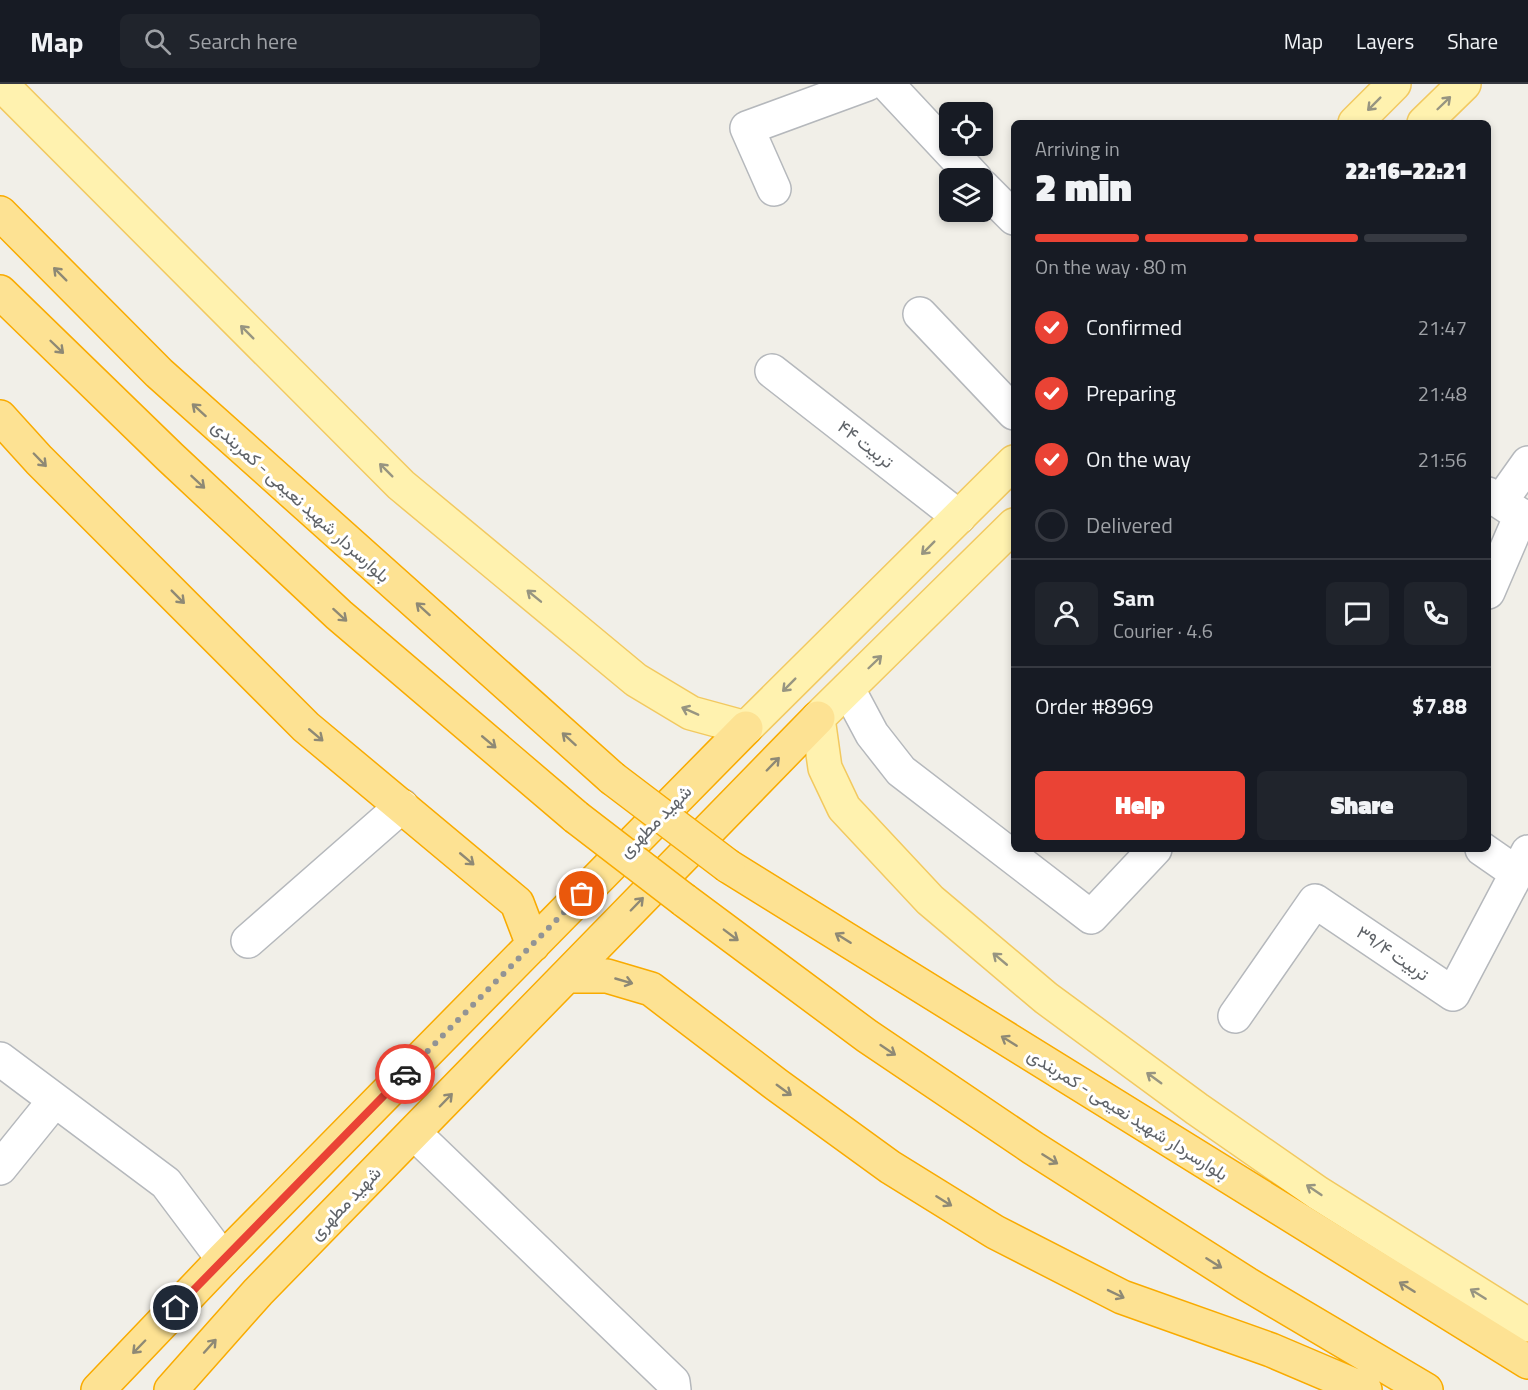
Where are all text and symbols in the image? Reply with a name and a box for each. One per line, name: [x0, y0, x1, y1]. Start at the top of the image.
search box: [120, 14, 540, 68]
text: Map: [30, 20, 84, 63]
text: Search here: [189, 24, 298, 58]
icon: search: [141, 25, 174, 58]
text: Map: [1284, 25, 1323, 57]
text: Layers: [1356, 25, 1414, 57]
text: Share: [1447, 25, 1498, 57]
one-way arrow: [1367, 96, 1382, 111]
one-way arrow: [1436, 96, 1451, 111]
map controls: [939, 102, 993, 222]
button: locate: [939, 102, 993, 156]
text: Arriving in: [1035, 133, 1120, 164]
text: 22:16–22:21: [1345, 154, 1467, 188]
text: 2 min: [1035, 157, 1132, 216]
button: layers: [939, 168, 993, 222]
text: On the way · 80 m: [1035, 251, 1187, 282]
one-way arrow: [52, 266, 67, 281]
text: Confirmed: [1086, 310, 1182, 344]
icon: check: [1035, 311, 1068, 344]
text: 21:47: [1418, 312, 1467, 343]
one-way arrow: [240, 325, 255, 340]
one-way arrow: [50, 340, 65, 355]
text: Preparing: [1086, 376, 1176, 410]
icon: check: [1035, 377, 1068, 410]
text: 21:48: [1418, 378, 1467, 409]
one-way arrow: [192, 403, 207, 417]
street label: بلوارسردار شهید نعیمی - کمربندی: [206, 413, 396, 589]
street label: تربیت ۴۴: [832, 413, 900, 475]
text: On the way: [1086, 442, 1191, 476]
icon: check: [1035, 443, 1068, 476]
text: 21:56: [1418, 444, 1467, 475]
one-way arrow: [32, 453, 47, 468]
one-way arrow: [378, 462, 393, 477]
one-way arrow: [190, 475, 205, 490]
text: Delivered: [1086, 508, 1173, 542]
one-way arrow: [920, 540, 935, 555]
text: Sam: [1113, 581, 1155, 615]
button: person: [1035, 582, 1098, 645]
button: chat: [1326, 582, 1389, 645]
button: phone: [1404, 582, 1467, 645]
one-way arrow: [527, 589, 542, 603]
one-way arrow: [171, 590, 186, 605]
one-way arrow: [416, 602, 431, 616]
one-way arrow: [332, 608, 347, 622]
text: Courier · 4.6: [1113, 615, 1213, 646]
one-way arrow: [867, 655, 882, 669]
one-way arrow: [782, 677, 797, 692]
text: Order #8969: [1035, 689, 1154, 723]
text: $7.88: [1412, 689, 1467, 723]
one-way arrow: [682, 705, 700, 716]
one-way arrow: [308, 728, 324, 741]
one-way arrow: [561, 732, 576, 746]
one-way arrow: [481, 735, 496, 749]
one-way arrow: [766, 757, 780, 772]
button: Help: [1035, 771, 1245, 840]
button: Share: [1257, 771, 1467, 840]
street label: شهید مطهری: [612, 778, 698, 864]
one-way arrow: [459, 853, 475, 866]
pin: [556, 868, 607, 919]
icon: bag: [565, 877, 598, 910]
one-way arrow: [630, 896, 644, 911]
street label: تربيت ۳۹/۴: [1351, 919, 1435, 987]
one-way arrow: [722, 929, 738, 941]
one-way arrow: [835, 931, 852, 944]
one-way arrow: [992, 952, 1008, 965]
one-way arrow: [615, 976, 634, 987]
one-way arrow: [1001, 1034, 1018, 1046]
street label: بلوارسردار شهید نعیمی - کمربندی: [1022, 1041, 1234, 1187]
courier: [375, 1044, 435, 1104]
one-way arrow: [879, 1044, 895, 1056]
icon: car: [389, 1058, 422, 1091]
one-way arrow: [1147, 1071, 1163, 1084]
one-way arrow: [776, 1084, 792, 1096]
one-way arrow: [438, 1093, 453, 1108]
one-way arrow: [1041, 1153, 1057, 1165]
street label: شهید مطهری: [303, 1160, 387, 1246]
one-way arrow: [1305, 1183, 1322, 1196]
one-way arrow: [935, 1195, 952, 1207]
one-way arrow: [1206, 1257, 1223, 1270]
one-way arrow: [1399, 1281, 1416, 1293]
pin: [150, 1282, 201, 1333]
one-way arrow: [1106, 1288, 1124, 1300]
one-way arrow: [1471, 1288, 1487, 1300]
icon: home: [159, 1291, 192, 1324]
one-way arrow: [132, 1339, 146, 1354]
one-way arrow: [203, 1339, 217, 1354]

